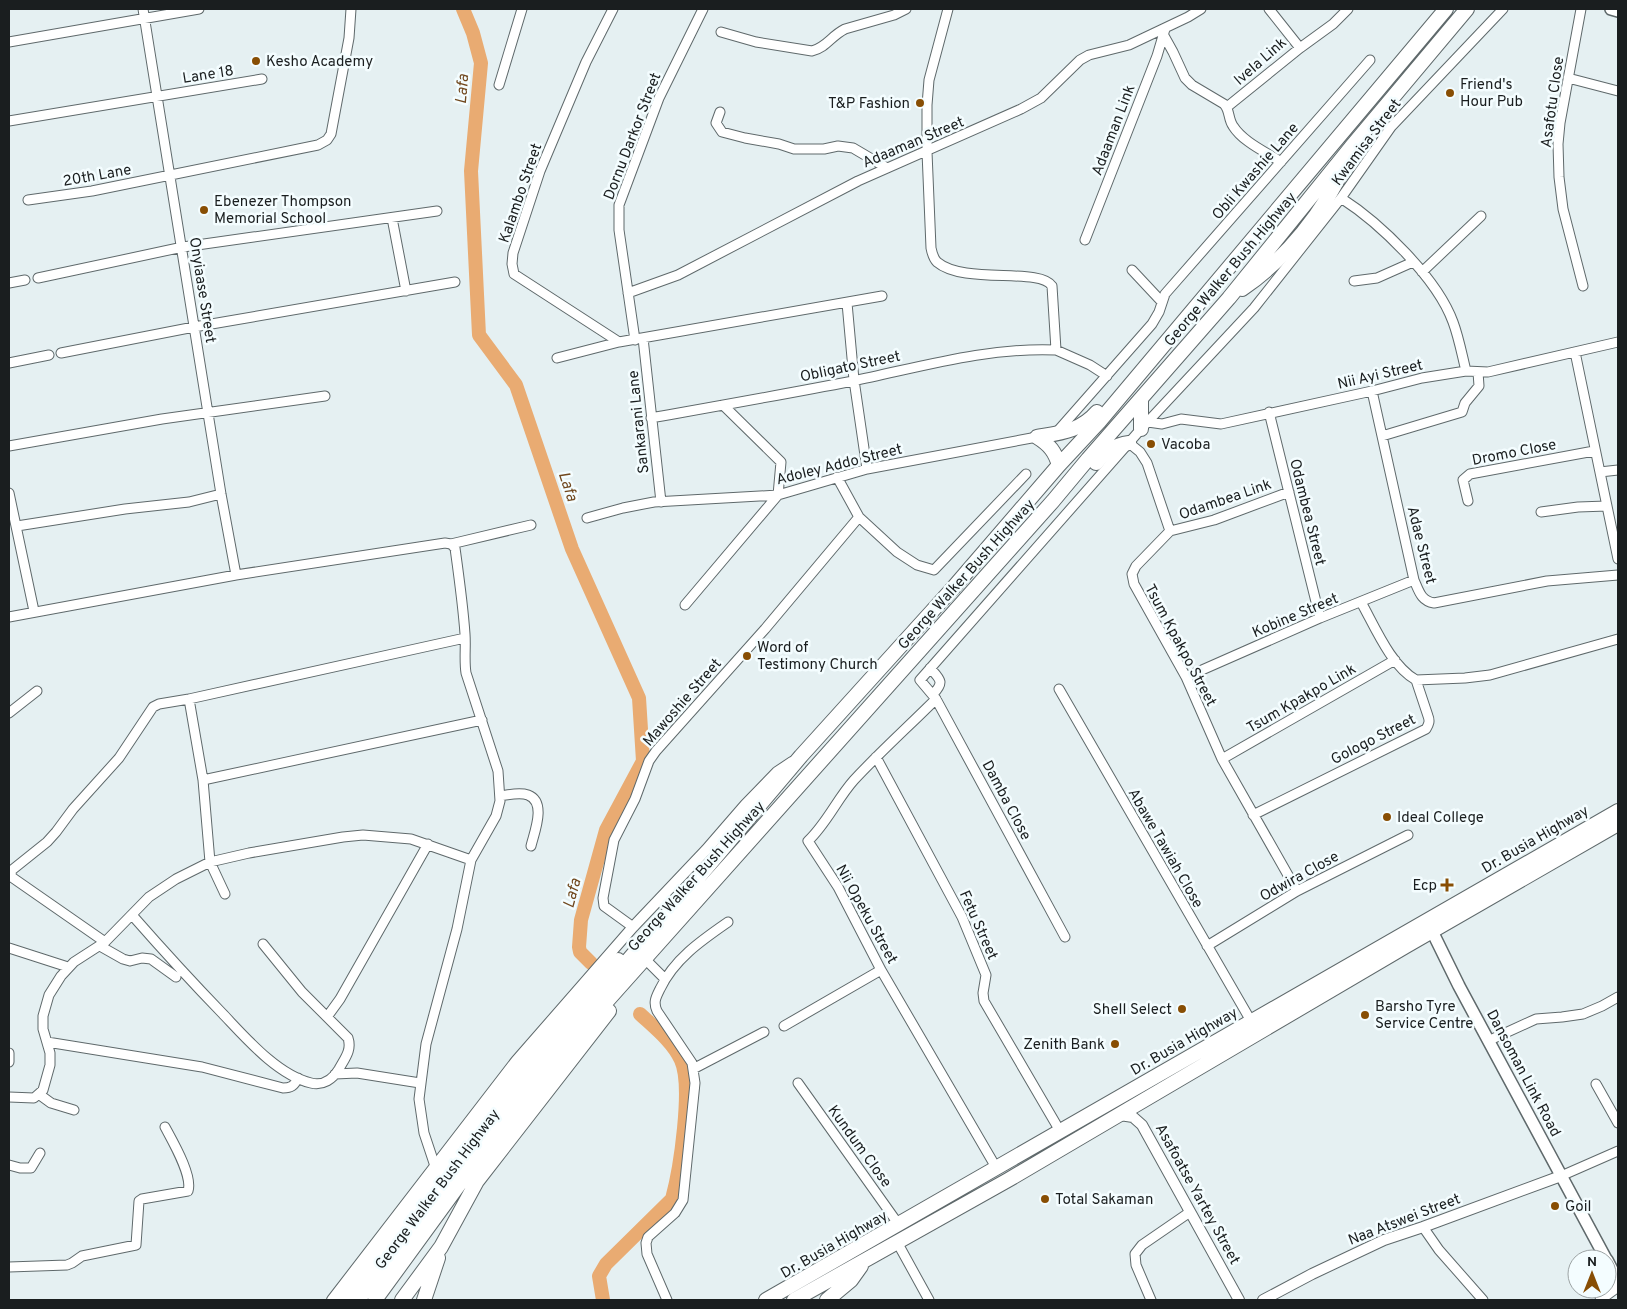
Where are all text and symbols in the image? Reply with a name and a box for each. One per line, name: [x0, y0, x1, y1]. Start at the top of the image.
street label: Ivela Link: [1231, 34, 1291, 90]
place label: Kesho Academy: [266, 53, 373, 72]
marker: Kesho Academy: [250, 55, 262, 67]
street label: Asafotu Close: [1538, 55, 1569, 149]
street label: Lane 18: [181, 62, 235, 89]
street label: Dornu Darkor Street: [600, 70, 666, 203]
water label: Lafa: [452, 73, 474, 105]
place label: Friend's Hour Pub: [1460, 76, 1523, 112]
street label: Adaaman Link: [1088, 82, 1140, 179]
marker: Friend's Hour Pub: [1444, 87, 1456, 99]
place label: T&P Fashion: [828, 95, 910, 114]
street label: Kwamisa Street: [1328, 96, 1406, 190]
marker: T&P Fashion: [914, 97, 926, 109]
street label: Adaaman Street: [860, 113, 967, 173]
street label: Obli Kwashie Lane: [1209, 119, 1304, 224]
street label: Kalambo Street: [495, 141, 547, 246]
street label: 20th Lane: [61, 161, 133, 192]
street label: George Walker Bush Highway: [1161, 189, 1301, 351]
place label: Ebenezer Thompson Memorial School: [214, 193, 351, 229]
marker: Ebenezer Thompson Memorial School: [198, 204, 210, 216]
street label: Onyiaase Street: [184, 236, 219, 344]
street label: Obligato Street: [798, 348, 902, 387]
street label: Nii Ayi Street: [1336, 356, 1425, 395]
street label: Sankarani Lane: [625, 369, 654, 474]
place label: Vacoba: [1161, 436, 1210, 455]
street label: Dromo Close: [1470, 436, 1558, 471]
marker: Vacoba: [1145, 438, 1157, 450]
street label: Adoley Addo Street: [774, 441, 904, 490]
street label: Odambea Street: [1284, 457, 1329, 568]
water label: Lafa: [553, 469, 582, 505]
street label: Odambea Link: [1177, 476, 1274, 525]
street label: George Walker Bush Highway: [895, 496, 1040, 654]
street label: Adae Street: [1402, 505, 1439, 586]
street label: Tsum Kpakpo Street: [1139, 581, 1220, 710]
street label: Kobine Street: [1250, 590, 1342, 643]
place label: Word of Testimony Church: [757, 639, 878, 675]
marker: Word of Testimony Church: [741, 650, 753, 662]
street label: Mawoshie Street: [640, 655, 726, 751]
street label: Tsum Kpakpo Link: [1244, 660, 1360, 738]
street label: Gologo Street: [1328, 711, 1419, 770]
street label: Damba Close: [977, 758, 1035, 844]
street label: Abawe Tawiah Close: [1123, 786, 1207, 912]
street label: George Walker Bush Highway: [625, 798, 770, 956]
street label: Dr. Busia Highway: [1479, 802, 1593, 879]
place label: Ideal College: [1397, 809, 1484, 828]
marker: Ideal College: [1381, 811, 1393, 823]
street label: Odwira Close: [1257, 848, 1343, 907]
street label: Nii Opeku Street: [831, 862, 901, 968]
water label: Lafa: [559, 876, 587, 911]
place label: Ecp: [1413, 877, 1437, 896]
marker: Ecp: [1441, 879, 1453, 891]
street label: Fetu Street: [954, 888, 1001, 963]
place label: Barsho Tyre Service Centre: [1375, 998, 1473, 1034]
place label: Shell Select: [1093, 1001, 1172, 1020]
marker: Shell Select: [1176, 1003, 1188, 1015]
street label: Dr. Busia Highway: [1128, 1004, 1242, 1081]
street label: Dansoman Link Road: [1481, 1007, 1564, 1141]
marker: Barsho Tyre Service Centre: [1359, 1009, 1371, 1021]
place label: Zenith Bank: [1023, 1036, 1105, 1055]
marker: Zenith Bank: [1109, 1038, 1121, 1050]
street label: Kundum Close: [823, 1102, 895, 1192]
street label: George Walker Bush Highway: [372, 1106, 505, 1274]
street label: Asafoatse Yartey Street: [1150, 1121, 1243, 1268]
street label: Naa Atswei Street: [1346, 1190, 1463, 1251]
place label: Total Sakaman: [1055, 1191, 1153, 1210]
marker: Total Sakaman: [1039, 1193, 1051, 1205]
place label: Goil: [1565, 1198, 1591, 1217]
marker: Goil: [1549, 1200, 1561, 1212]
street label: Dr. Busia Highway: [778, 1207, 892, 1284]
north arrow: [1567, 1249, 1617, 1299]
text: N: [1587, 1254, 1597, 1271]

